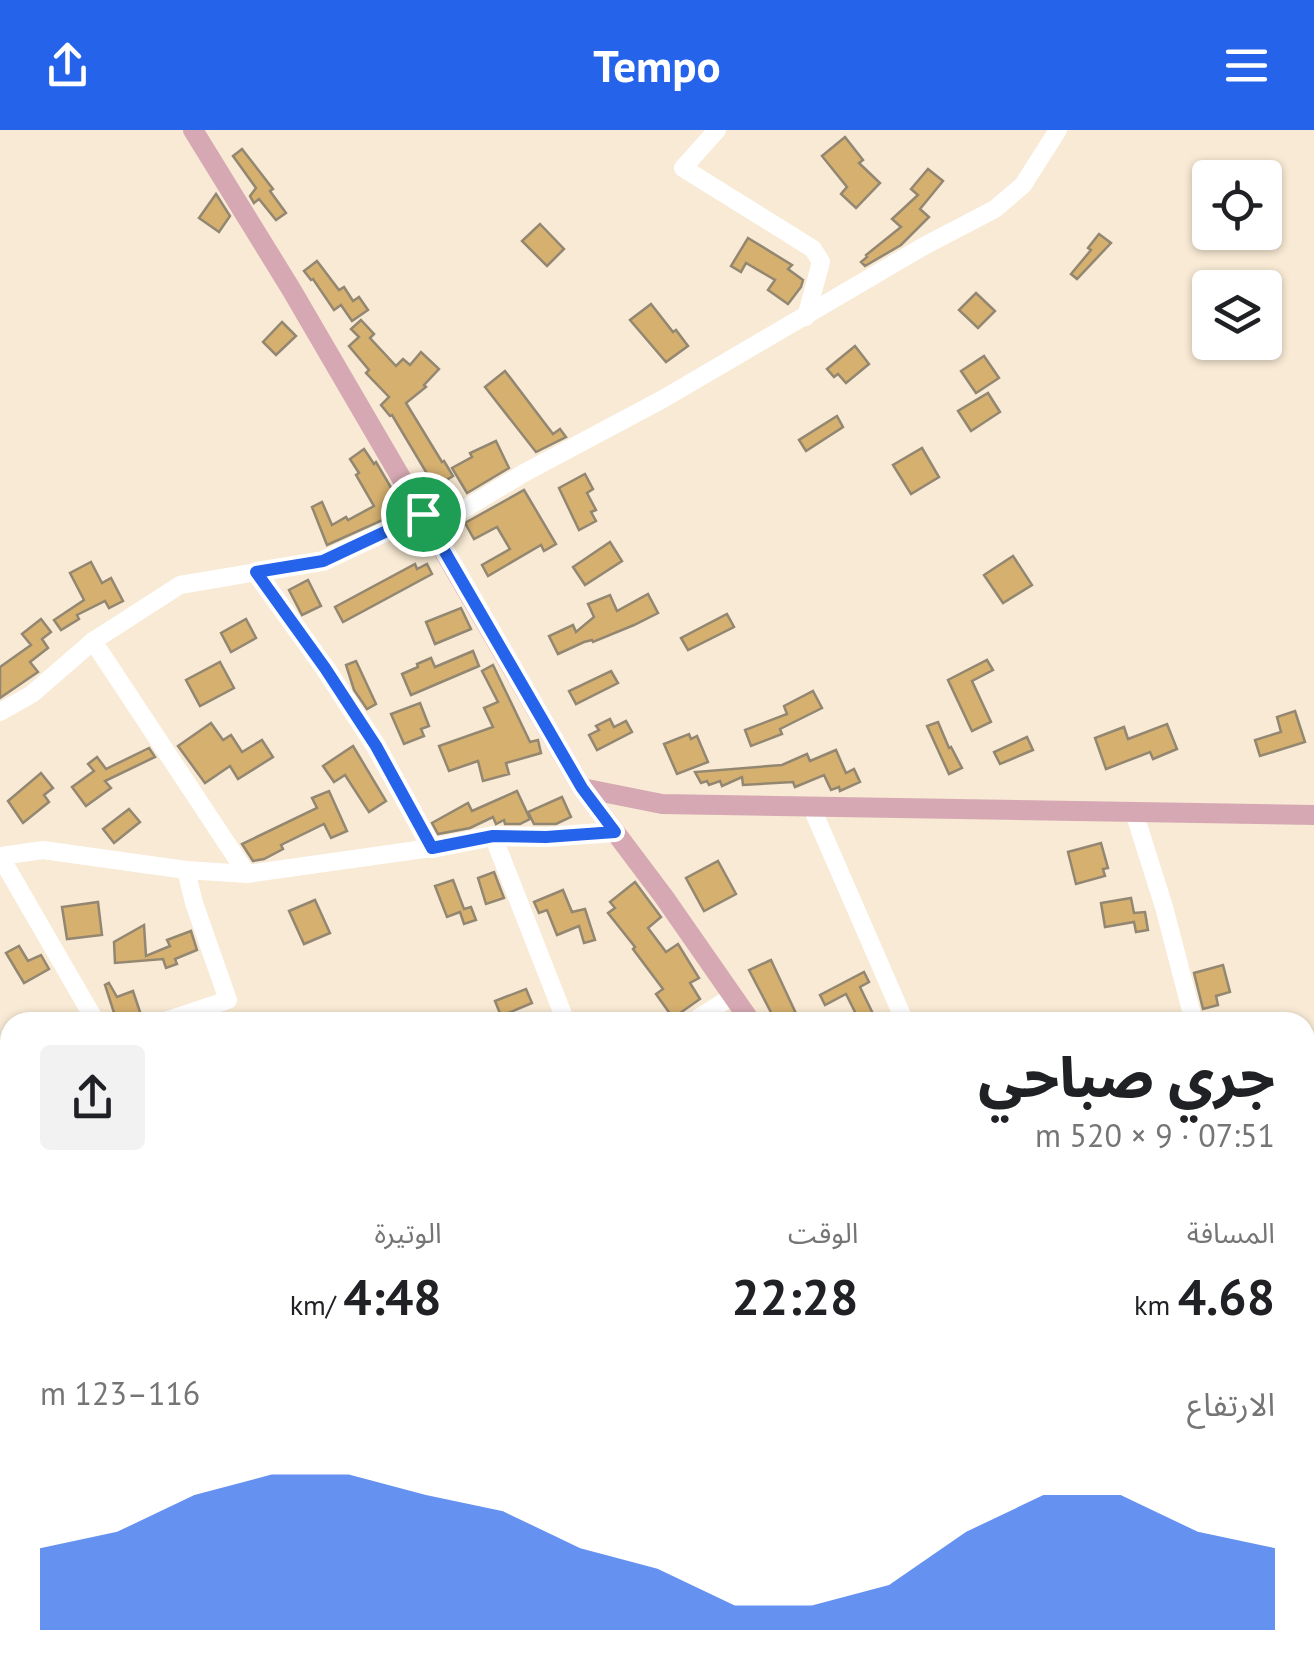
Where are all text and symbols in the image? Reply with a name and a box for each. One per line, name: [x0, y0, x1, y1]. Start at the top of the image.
text: Tempo: [593, 36, 721, 94]
icon: share: [40, 38, 95, 93]
icon: menu: [1219, 38, 1274, 93]
map controls: [1192, 160, 1282, 360]
button: locate: [1192, 160, 1282, 250]
button: layers: [1192, 270, 1282, 360]
pin: [381, 472, 466, 557]
icon: arrive: [396, 487, 451, 542]
text: جري صباحي: [978, 1041, 1275, 1112]
button: share: [40, 1045, 145, 1150]
text: 07:51 · 9 × 520 m: [1035, 1114, 1275, 1156]
text: الوتيرة: [374, 1214, 442, 1251]
text: الوقت: [788, 1214, 858, 1251]
text: المسافة: [1187, 1214, 1275, 1251]
text: 4:48: [343, 1264, 442, 1329]
text: 22:28: [731, 1264, 858, 1329]
text: 4.68: [1178, 1264, 1275, 1329]
text: /km: [290, 1286, 343, 1323]
text: km: [1134, 1286, 1178, 1323]
text: 116–123 m: [40, 1372, 200, 1414]
text: الارتفاع: [1187, 1383, 1275, 1425]

